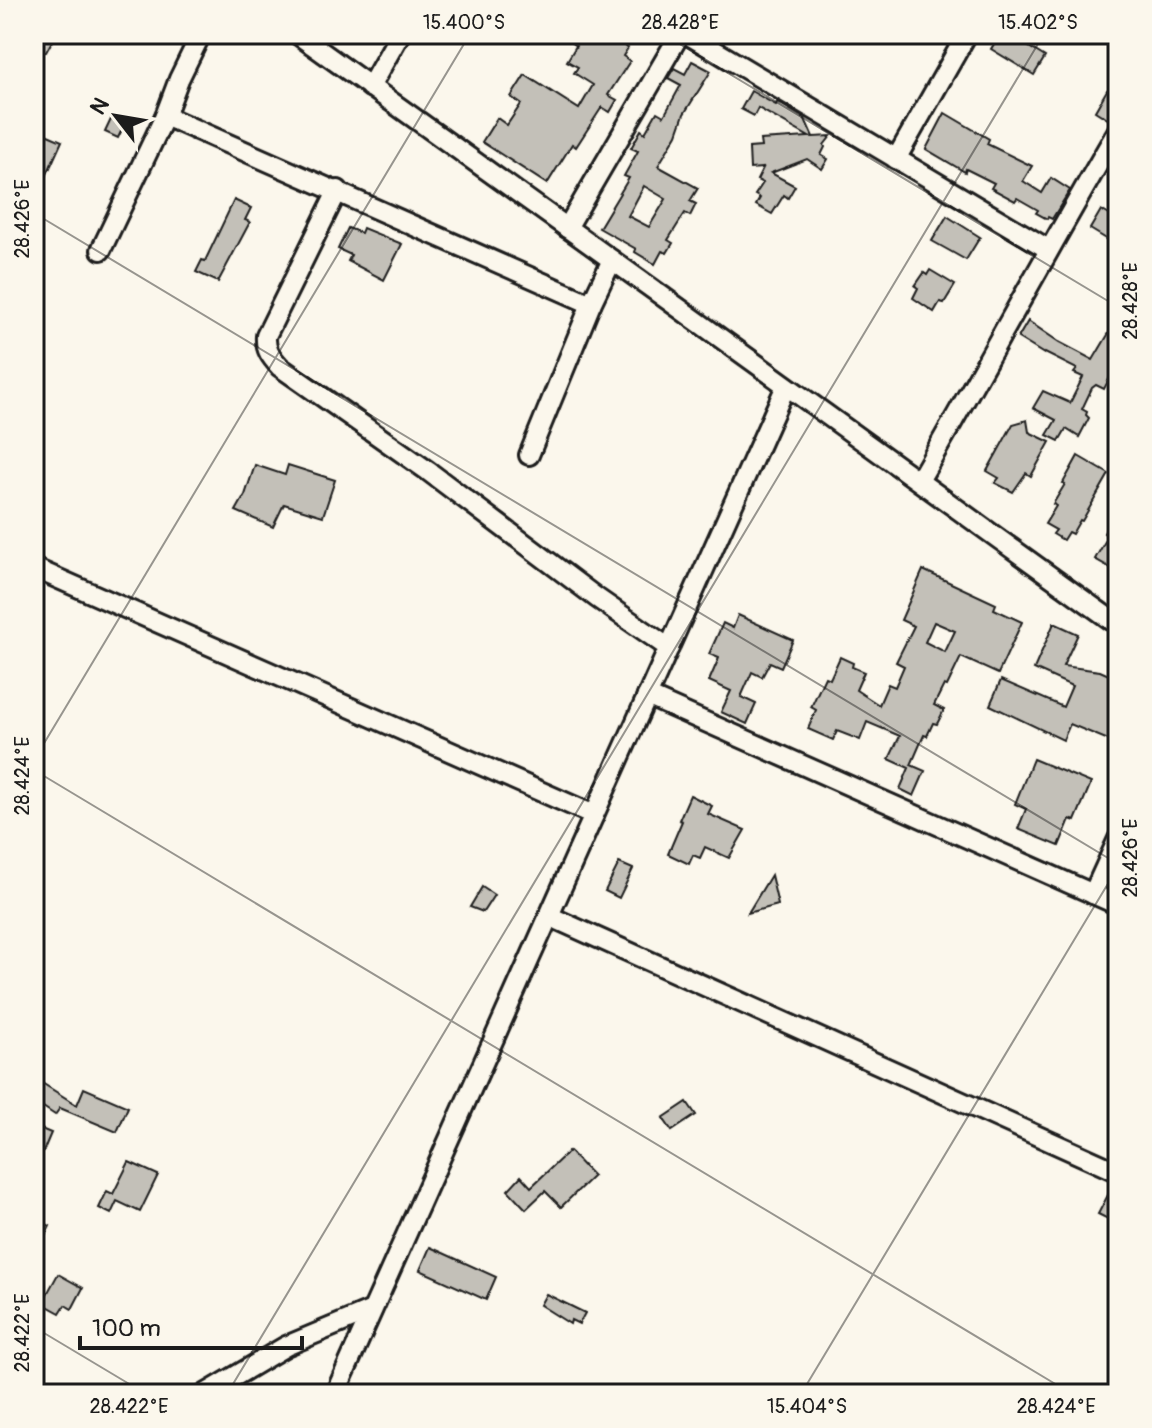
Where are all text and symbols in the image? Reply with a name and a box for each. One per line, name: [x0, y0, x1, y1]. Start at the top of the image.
text: 15.400°S: [423, 10, 505, 35]
text: 28.428°E: [641, 10, 719, 35]
text: 15.402°S: [998, 10, 1078, 35]
north arrow: [76, 76, 156, 156]
text: N: [84, 93, 116, 120]
text: 28.426°E: [10, 179, 35, 259]
text: 28.428°E: [1118, 262, 1143, 340]
text: 28.424°E: [10, 736, 35, 816]
text: 28.426°E: [1118, 818, 1143, 898]
text: 28.422°E: [10, 1294, 35, 1372]
scale bar: [80, 1300, 302, 1350]
text: 100 m: [92, 1314, 161, 1343]
text: 28.422°E: [90, 1394, 168, 1419]
text: 15.404°S: [767, 1394, 847, 1419]
text: 28.424°E: [1016, 1394, 1096, 1419]

